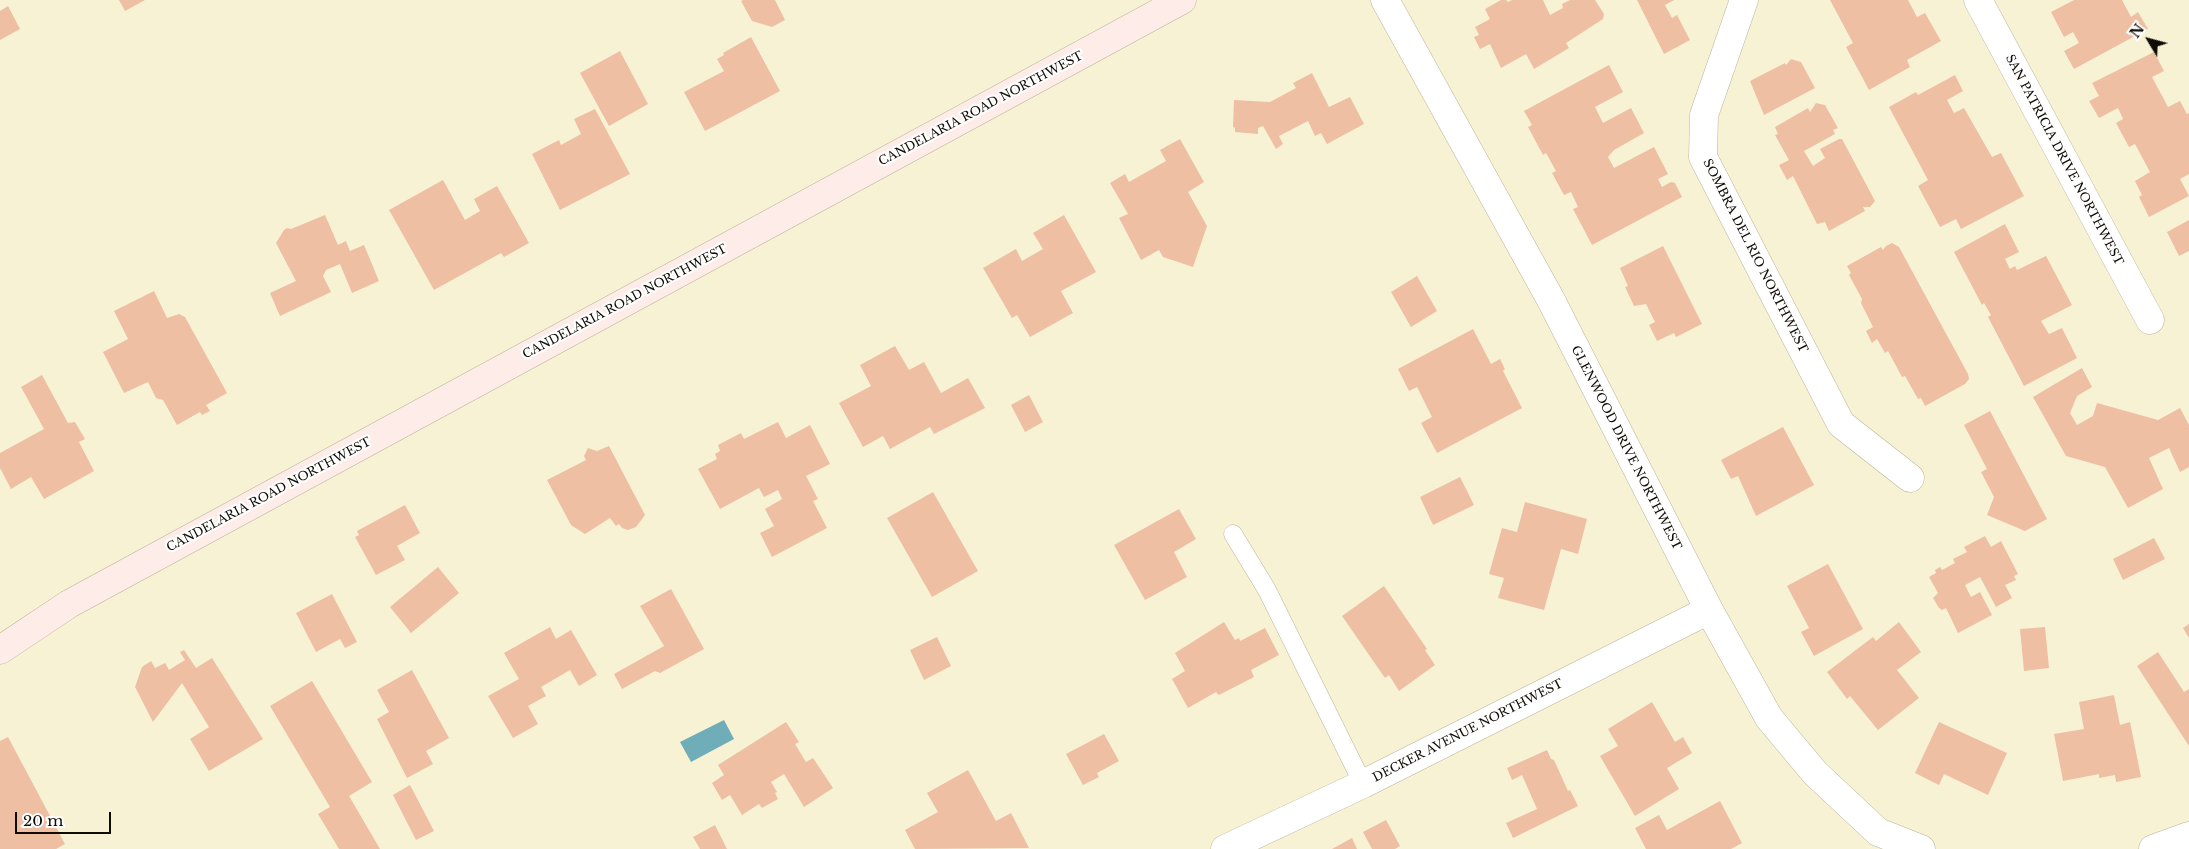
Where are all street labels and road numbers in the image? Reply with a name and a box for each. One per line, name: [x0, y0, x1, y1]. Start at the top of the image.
street label: CANDELARIA ROAD NORTHWEST: [876, 49, 1086, 169]
street label: SAN PATRICIA DRIVE NORTHWEST: [2002, 52, 2126, 268]
street label: SOMBRA DEL RIO NORTHWEST: [1700, 157, 1810, 355]
street label: CANDELARIA ROAD NORTHWEST: [520, 242, 730, 362]
street label: GLENWOOD DRIVE NORTHWEST: [1568, 343, 1684, 553]
street label: CANDELARIA ROAD NORTHWEST: [164, 435, 374, 555]
street label: DECKER AVENUE NORTHWEST: [1371, 677, 1565, 785]

